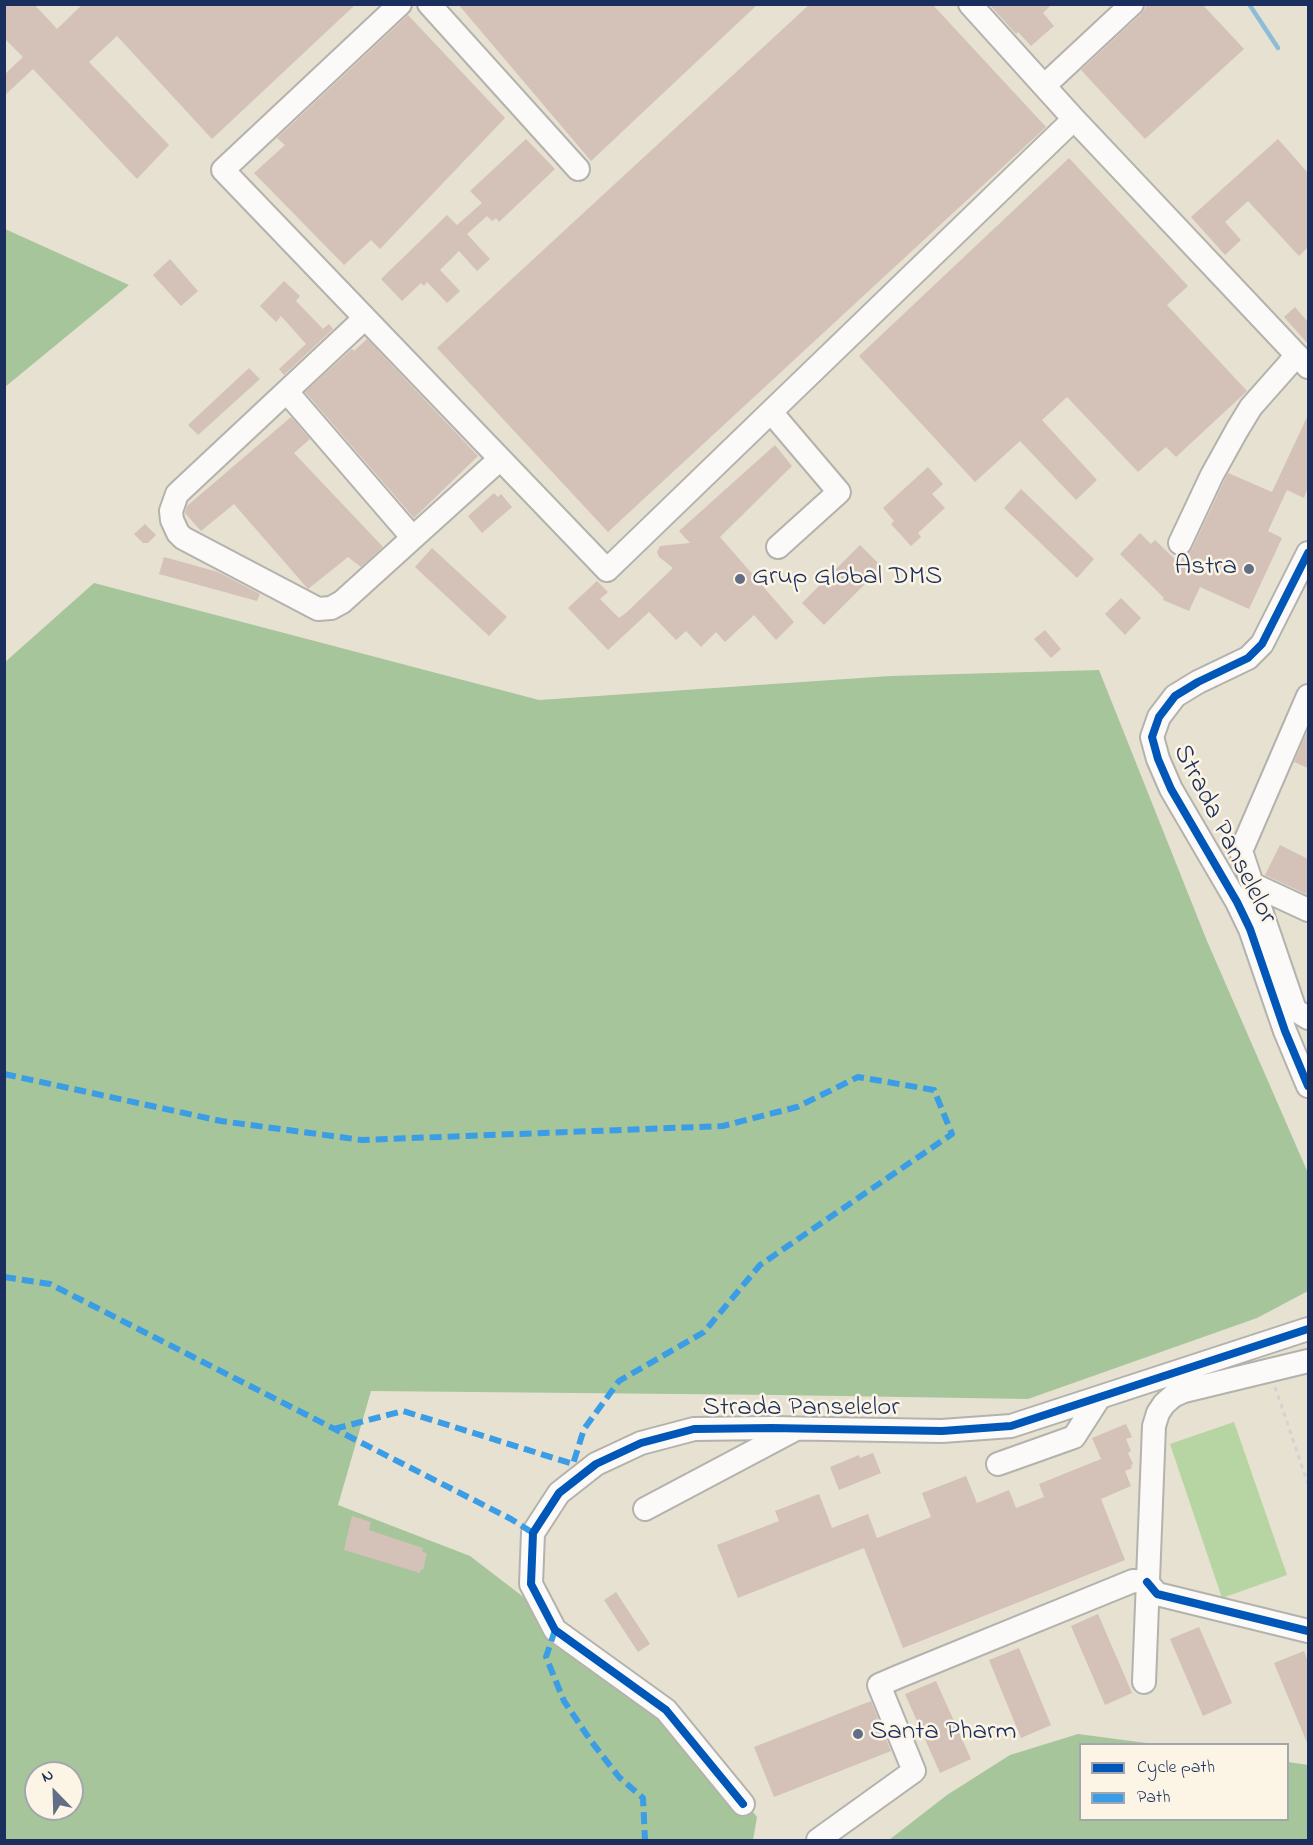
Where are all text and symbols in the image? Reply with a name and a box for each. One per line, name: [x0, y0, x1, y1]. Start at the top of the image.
place label: Astra: [1175, 553, 1237, 585]
marker: Astra: [1242, 562, 1256, 576]
place label: Grup Global DMS: [752, 563, 942, 595]
marker: Grup Global DMS: [733, 572, 747, 586]
street label: Strada Panselelor: [1164, 740, 1282, 930]
street label: Strada Panselelor: [702, 1394, 900, 1426]
place label: Santa Pharm: [870, 1718, 1016, 1750]
marker: Santa Pharm: [851, 1727, 865, 1741]
legend: [1079, 1743, 1289, 1821]
text: Cycle path: [1137, 1755, 1215, 1781]
north arrow: [24, 1761, 84, 1821]
text: N: [38, 1763, 57, 1789]
text: Path: [1137, 1785, 1171, 1811]

